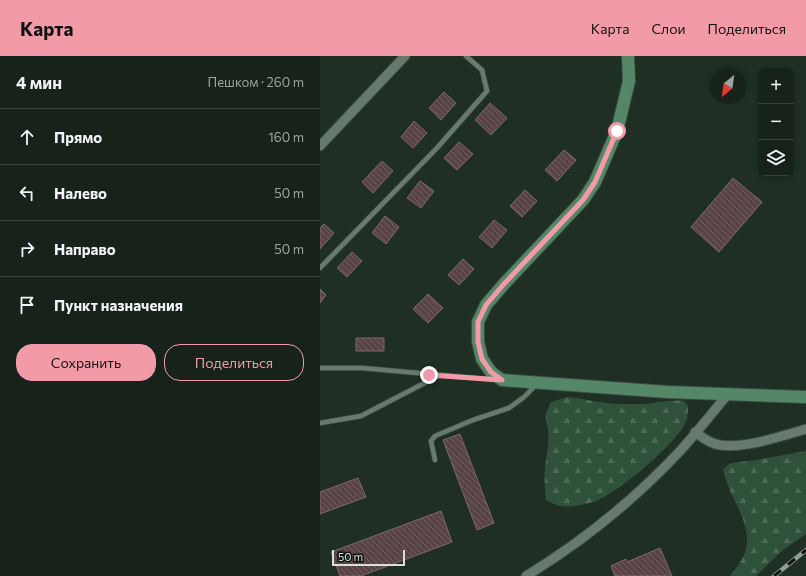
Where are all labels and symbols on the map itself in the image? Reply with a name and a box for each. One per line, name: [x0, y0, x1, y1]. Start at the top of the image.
north arrow: [710, 68, 746, 104]
route start: [608, 122, 626, 140]
route end: [420, 366, 438, 384]
scale bar: [332, 548, 405, 567]

